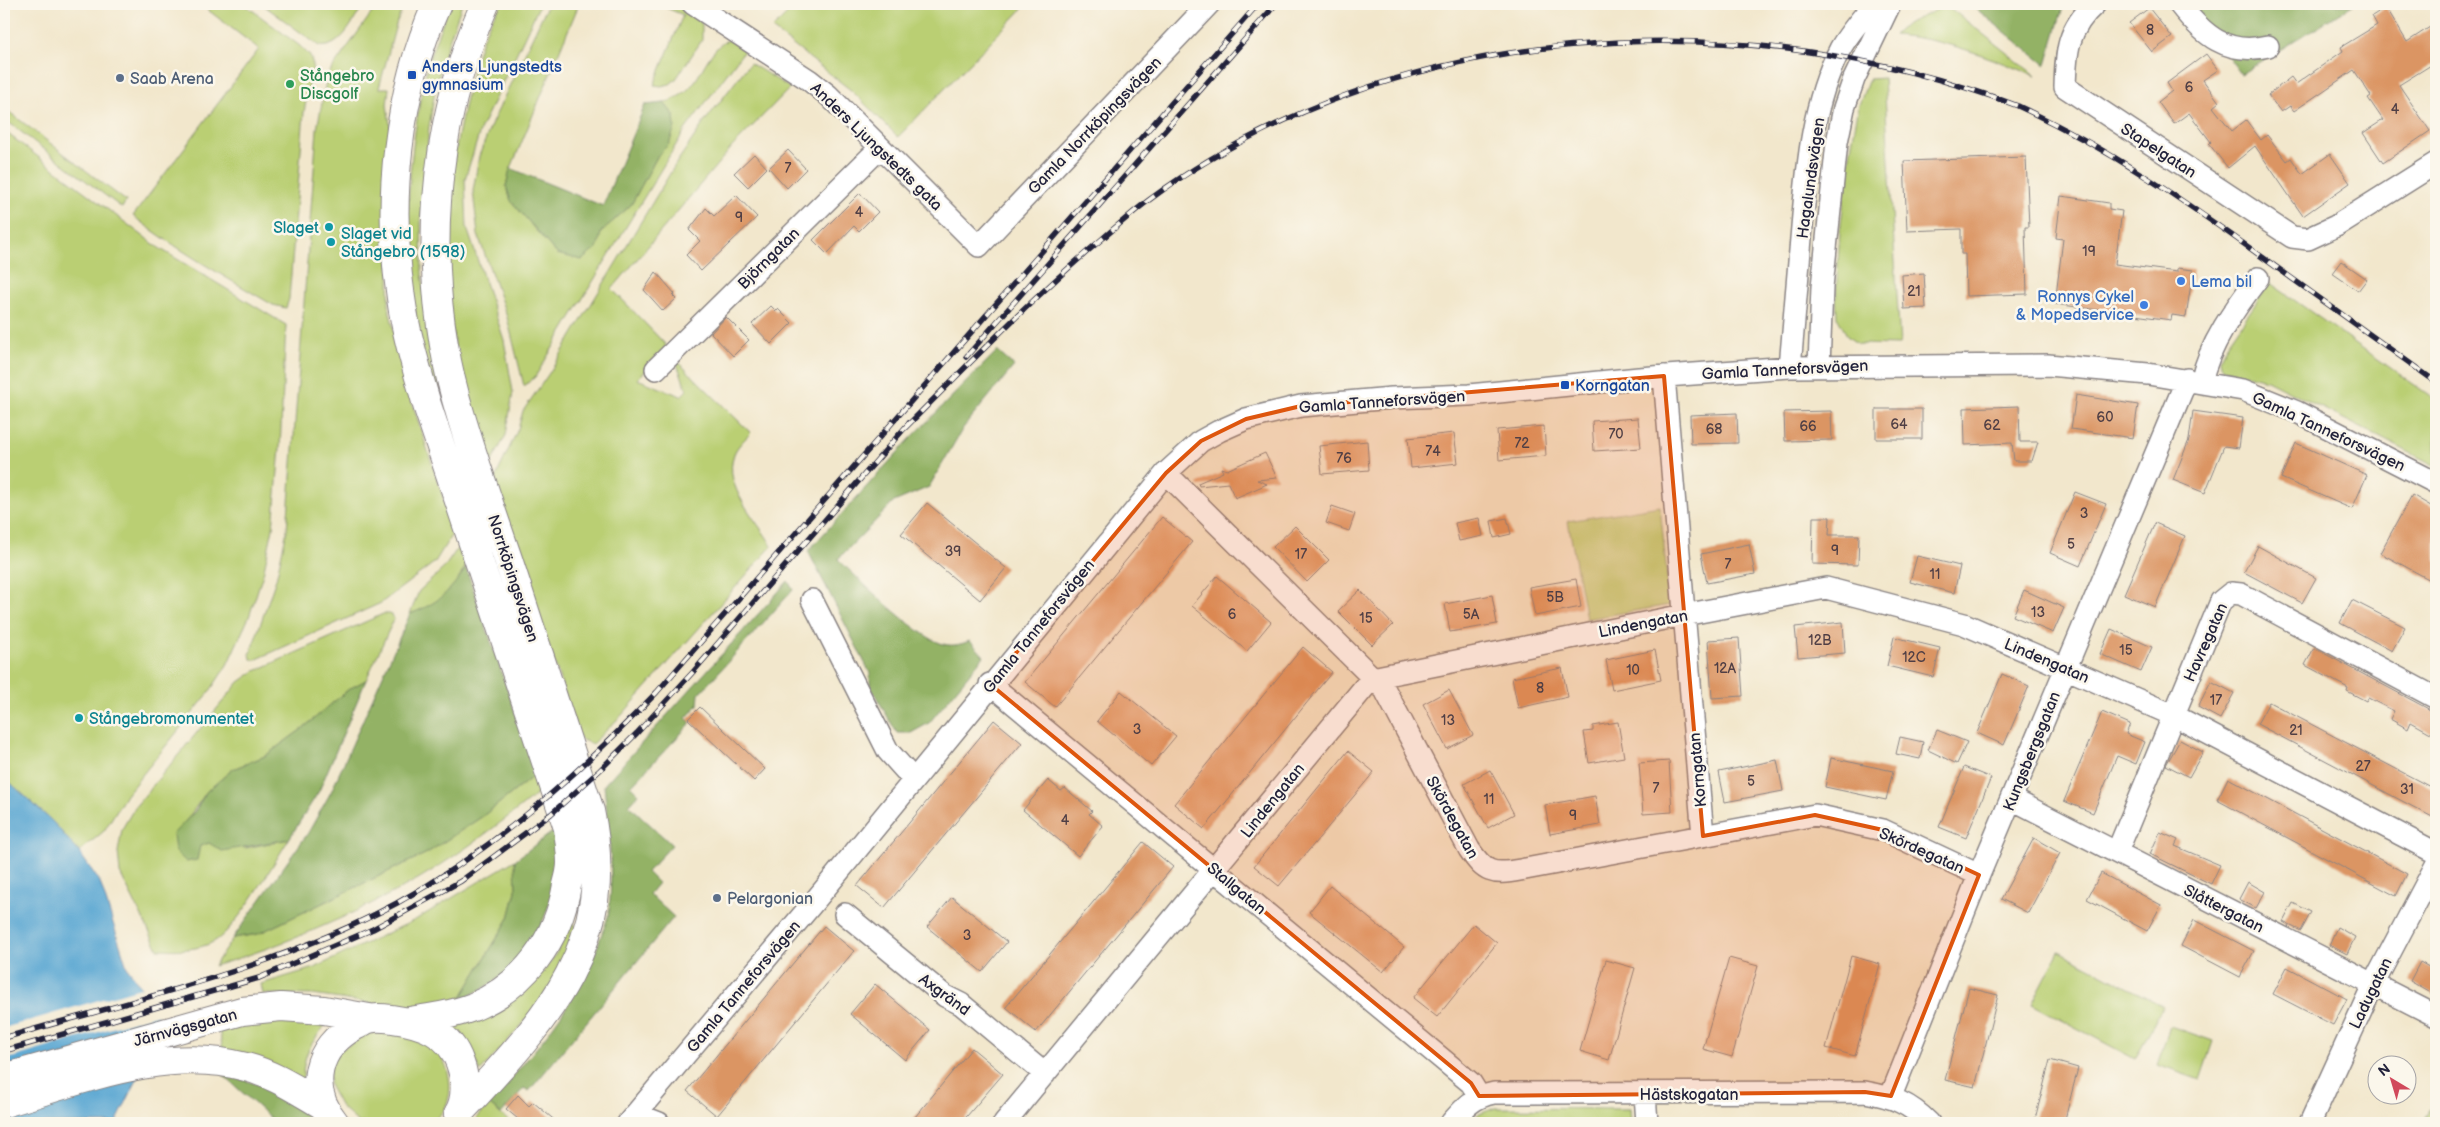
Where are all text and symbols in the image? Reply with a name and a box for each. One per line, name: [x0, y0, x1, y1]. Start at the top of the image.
house number: 8: [2146, 22, 2154, 39]
street label: Gamla Norrköpingsvägen: [1024, 53, 1166, 199]
place label: Anders Ljungstedts gymnasium: [422, 58, 562, 95]
place label: Stångebro Discgolf: [300, 67, 375, 104]
marker: Anders Ljungstedts gymnasium: [406, 69, 418, 81]
place label: Saab Arena: [130, 70, 214, 89]
marker: Saab Arena: [114, 72, 126, 84]
marker: Stångebro Discgolf: [284, 78, 296, 90]
street label: Anders Ljungstedts gata: [806, 79, 946, 215]
house number: 6: [2185, 79, 2194, 96]
house number: 4: [2391, 101, 2400, 118]
street label: Hagalundsvägen: [1794, 116, 1829, 240]
street label: Stapelgatan: [2117, 120, 2200, 183]
house number: 7: [785, 160, 792, 177]
house number: 4: [855, 204, 864, 221]
house number: 9: [735, 209, 743, 226]
place label: Slaget: [273, 219, 319, 238]
marker: Slaget: [323, 221, 335, 233]
street label: Björngatan: [734, 224, 804, 294]
place label: Slaget vid Stångebro (1598): [341, 225, 466, 262]
marker: Slaget vid Stångebro (1598): [325, 236, 337, 248]
house number: 19: [2082, 243, 2096, 260]
place label: Lema bil: [2191, 273, 2252, 292]
marker: Lema bil: [2175, 275, 2187, 287]
house number: 21: [1907, 283, 1921, 300]
place label: Ronnys Cykel & Mopedservice: [2016, 288, 2135, 325]
marker: Ronnys Cykel & Mopedservice: [2138, 299, 2150, 311]
street label: Gamla Tanneforsvägen: [1701, 357, 1869, 384]
place label: Korngatan: [1575, 377, 1650, 396]
marker: Korngatan: [1559, 379, 1571, 391]
street label: Gamla Tanneforsvägen: [1298, 387, 1466, 418]
street label: Gamla Tanneforsvägen: [2249, 389, 2408, 476]
house number: 60: [2097, 409, 2113, 426]
house number: 64: [1890, 416, 1908, 433]
house number: 62: [1984, 417, 2001, 434]
house number: 66: [1799, 418, 1817, 435]
house number: 68: [1706, 421, 1722, 438]
house number: 70: [1608, 426, 1624, 443]
house number: 72: [1514, 435, 1530, 452]
house number: 74: [1425, 443, 1441, 460]
house number: 76: [1336, 450, 1352, 467]
house number: 3: [2080, 505, 2088, 522]
street label: Norrköpingsvägen: [483, 512, 542, 645]
house number: 5: [2067, 536, 2075, 553]
house number: 9: [1831, 542, 1839, 559]
house number: 39: [945, 543, 961, 560]
house number: 17: [1295, 546, 1307, 563]
street label: Gamla Tanneforsvägen: [979, 556, 1099, 698]
house number: 7: [1725, 556, 1732, 573]
house number: 11: [1930, 566, 1940, 583]
house number: 5B: [1546, 589, 1564, 606]
street label: Havregatan: [2181, 600, 2232, 685]
house number: 13: [2031, 604, 2045, 621]
house number: 6: [1228, 606, 1237, 623]
house number: 5A: [1463, 606, 1480, 623]
street label: Lindengatan: [1597, 607, 1690, 642]
house number: 15: [1359, 610, 1373, 627]
house number: 12B: [1808, 632, 1832, 649]
street label: Lindengatan: [2001, 635, 2092, 688]
house number: 15: [2119, 642, 2133, 659]
house number: 12C: [1902, 649, 1926, 666]
house number: 12A: [1714, 660, 1737, 677]
house number: 10: [1626, 662, 1640, 679]
house number: 8: [1536, 680, 1544, 697]
street label: Kungsbergsgatan: [2000, 689, 2065, 814]
house number: 17: [2210, 692, 2222, 709]
place label: Stångebromonumentet: [89, 710, 254, 729]
marker: Stångebromonumentet: [73, 712, 85, 724]
house number: 13: [1441, 712, 1455, 729]
house number: 3: [1133, 721, 1141, 738]
house number: 21: [2289, 722, 2303, 739]
street label: Korngatan: [1686, 732, 1711, 808]
house number: 27: [2355, 758, 2371, 775]
street label: Lindengatan: [1237, 760, 1309, 842]
street label: Skördegatan: [1421, 773, 1482, 862]
house number: 5: [1747, 773, 1755, 790]
house number: 7: [1653, 780, 1660, 797]
house number: 31: [2400, 781, 2414, 798]
house number: 11: [1484, 791, 1494, 808]
house number: 9: [1569, 807, 1577, 824]
house number: 4: [1061, 812, 1070, 829]
street label: Skördegatan: [1876, 824, 1967, 879]
street label: Stallgatan: [1203, 859, 1269, 919]
street label: Slåttergatan: [2180, 881, 2267, 938]
place label: Pelargonian: [727, 890, 813, 909]
marker: Pelargonian: [711, 892, 723, 904]
street label: Gamla Tanneforsvägen: [683, 917, 805, 1057]
house number: 3: [963, 927, 971, 944]
street label: Ladugatan: [2346, 955, 2397, 1032]
street label: Axgränd: [915, 970, 973, 1020]
street label: Järnvägsgatan: [132, 1005, 239, 1051]
north arrow: [2368, 1054, 2418, 1104]
text: N: [2375, 1060, 2394, 1080]
street label: Hästskogatan: [1640, 1086, 1738, 1105]

